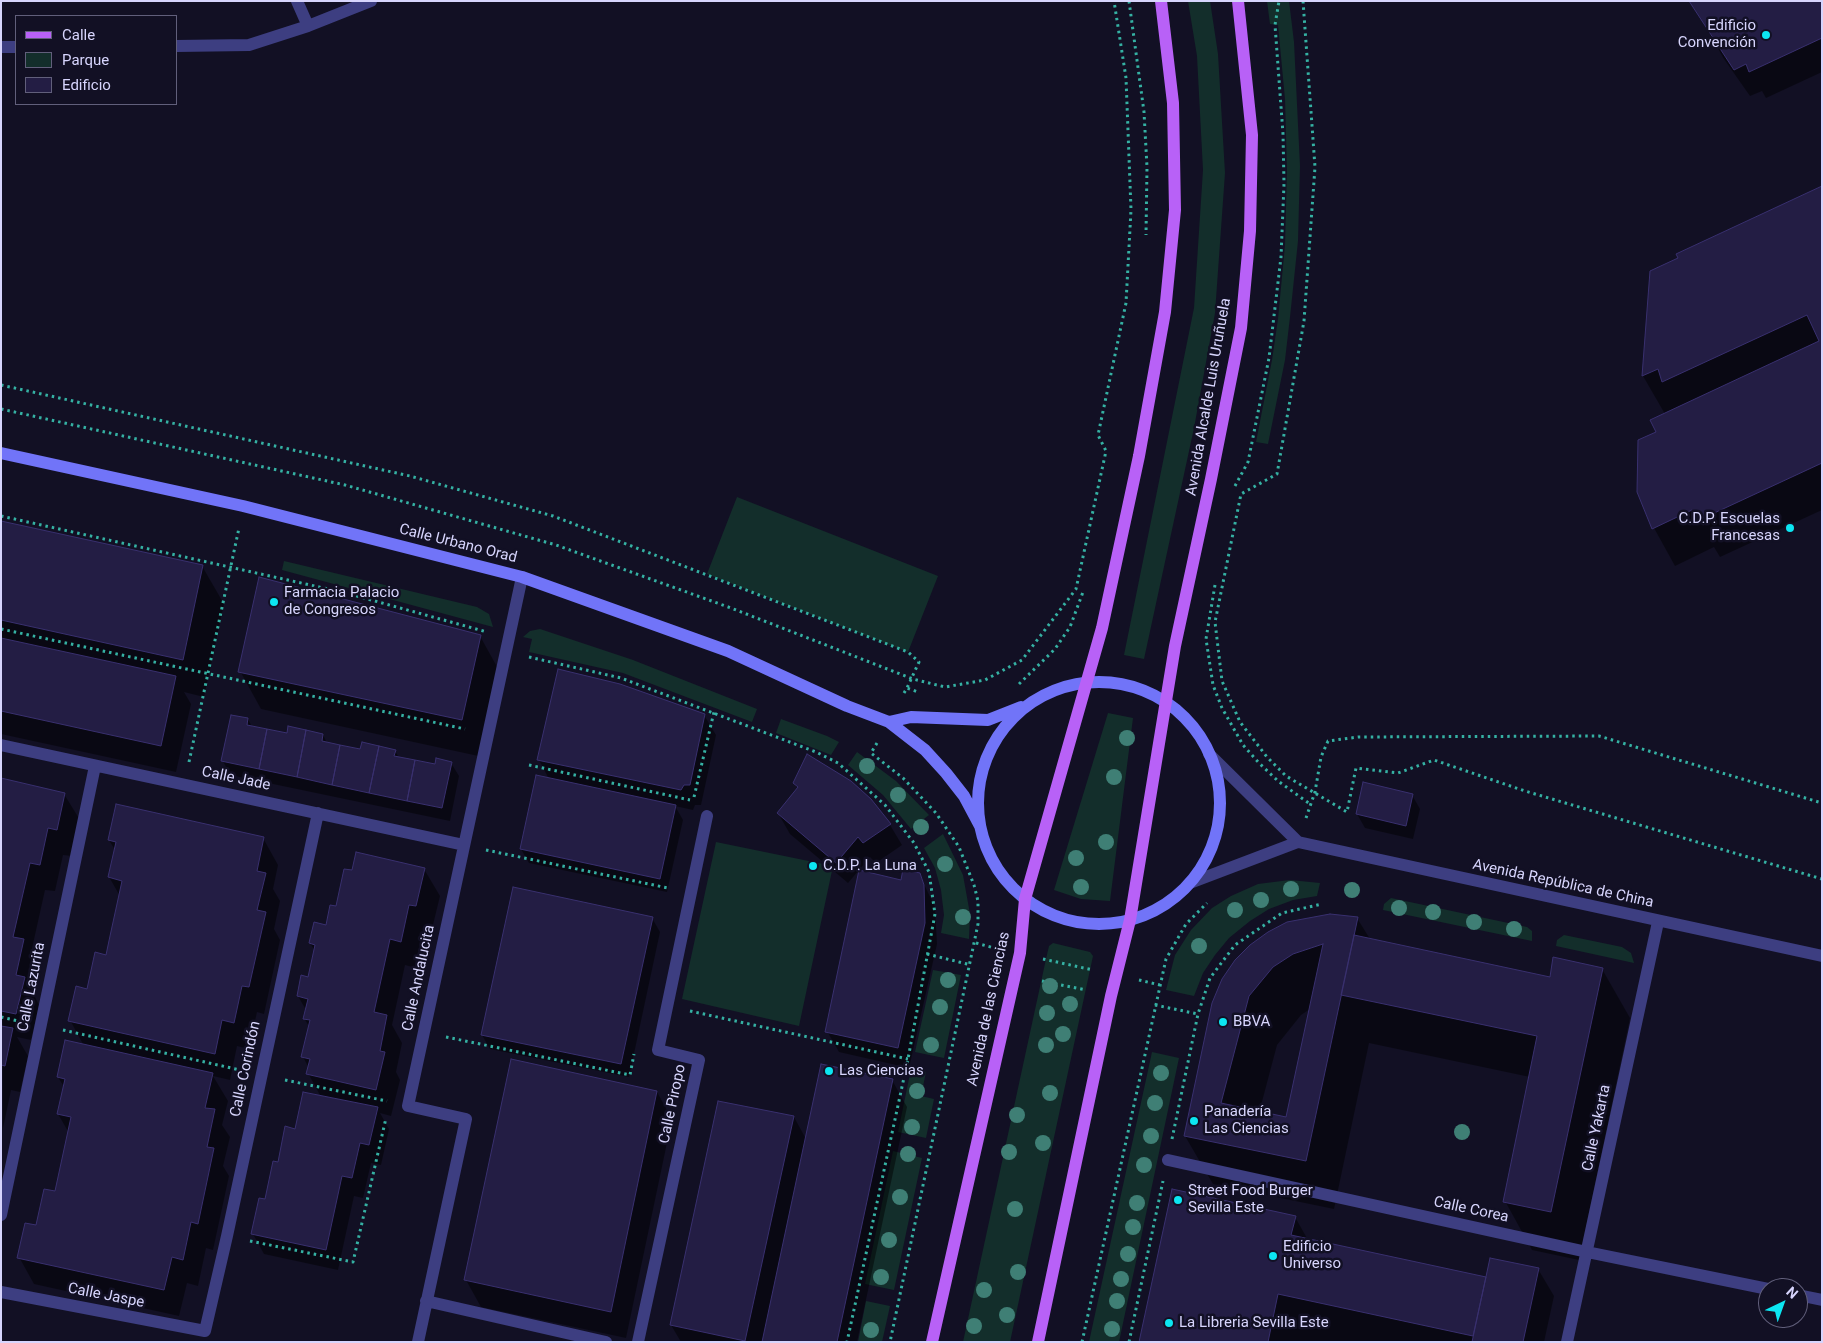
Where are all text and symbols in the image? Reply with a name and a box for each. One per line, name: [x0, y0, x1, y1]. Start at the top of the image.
legend: [15, 15, 178, 105]
place label: Edificio Convención: [1678, 17, 1756, 52]
text: Calle: [62, 26, 95, 44]
marker: Edificio Convención: [1760, 29, 1772, 41]
text: Parque: [62, 51, 109, 69]
text: Edificio: [62, 76, 111, 94]
street label: Avenida Alcalde Luis Uruñuela: [1183, 297, 1235, 497]
place label: C.D.P. Escuelas Francesas: [1679, 510, 1780, 545]
street label: Calle Urbano Orad: [397, 521, 519, 567]
marker: C.D.P. Escuelas Francesas: [1784, 522, 1796, 534]
place label: Farmacia Palacio de Congresos: [284, 584, 399, 619]
marker: Farmacia Palacio de Congresos: [268, 596, 280, 608]
street label: Calle Jade: [200, 763, 272, 795]
street label: Avenida República de China: [1471, 856, 1655, 912]
place label: C.D.P. La Luna: [823, 857, 917, 875]
marker: C.D.P. La Luna: [807, 860, 819, 872]
street label: Calle Andalucita: [399, 923, 439, 1033]
street label: Avenida de las Ciencias: [964, 930, 1014, 1088]
street label: Calle Lazurita: [15, 941, 49, 1033]
place label: BBVA: [1233, 1013, 1270, 1031]
marker: BBVA: [1217, 1016, 1229, 1028]
street label: Calle Corindón: [227, 1019, 265, 1119]
place label: Las Ciencias: [839, 1062, 924, 1080]
street label: Calle Piropo: [656, 1063, 690, 1145]
marker: Las Ciencias: [823, 1065, 835, 1077]
street label: Calle Yakarta: [1579, 1083, 1615, 1173]
place label: Panadería Las Ciencias: [1204, 1103, 1289, 1138]
marker: Panadería Las Ciencias: [1188, 1115, 1200, 1127]
place label: Street Food Burger Sevilla Este: [1188, 1182, 1313, 1217]
street label: Calle Corea: [1432, 1193, 1510, 1227]
marker: Street Food Burger Sevilla Este: [1172, 1194, 1184, 1206]
place label: Edificio Universo: [1283, 1238, 1341, 1273]
marker: Edificio Universo: [1267, 1250, 1279, 1262]
north arrow: [1758, 1278, 1808, 1328]
street label: Calle Jaspe: [66, 1280, 146, 1312]
text: N: [1783, 1283, 1801, 1302]
place label: La Libreria Sevilla Este: [1179, 1314, 1329, 1332]
marker: La Libreria Sevilla Este: [1163, 1317, 1175, 1329]

